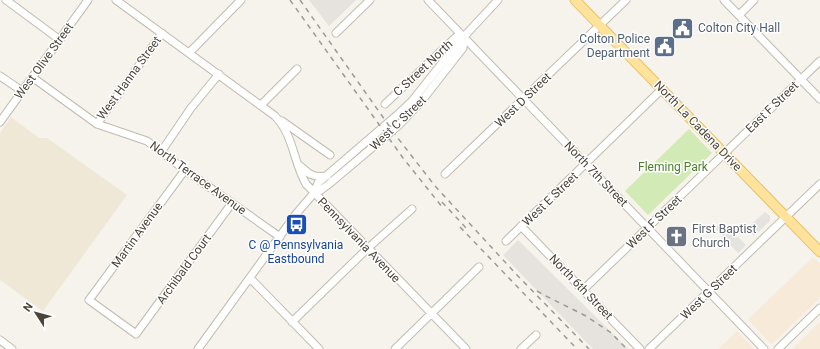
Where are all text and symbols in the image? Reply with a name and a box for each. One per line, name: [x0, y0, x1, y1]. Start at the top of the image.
public building icon: Colton City Hall: [669, 15, 695, 41]
street label: West Olive Street: [12, 20, 76, 102]
place label: Colton City Hall: [698, 21, 780, 35]
place label: Colton Police Department: [579, 32, 650, 60]
public building icon: Colton Police Department: [652, 33, 678, 59]
street label: West Hanna Street: [94, 34, 164, 122]
street label: C Street North: [391, 37, 455, 99]
street label: West D Street: [492, 70, 554, 130]
street label: North La Cadena Drive: [651, 78, 745, 174]
street label: East F Street: [743, 78, 801, 136]
street label: West C Street: [367, 93, 429, 153]
street label: North Terrace Avenue: [147, 138, 249, 218]
street label: North 7th Street: [561, 138, 631, 210]
park label: Fleming Park: [638, 160, 709, 174]
street label: West E Street: [519, 169, 581, 229]
street label: West F Street: [624, 192, 685, 252]
street label: Pennsylvania Avenue: [315, 195, 403, 285]
street label: Martin Avenue: [109, 200, 165, 270]
bus stop icon: C @ Pennsylvania Eastbound: [283, 211, 309, 237]
place label: First Baptist Church: [692, 222, 756, 250]
church icon: First Baptist Church: [664, 223, 690, 249]
street label: Archibald Court: [154, 231, 214, 307]
place label: C @ Pennsylvania Eastbound: [249, 238, 343, 266]
street label: North 6th Street: [546, 251, 616, 323]
street label: West G Street: [678, 262, 740, 322]
north arrow: [16, 293, 56, 333]
text: N: [21, 300, 36, 314]

